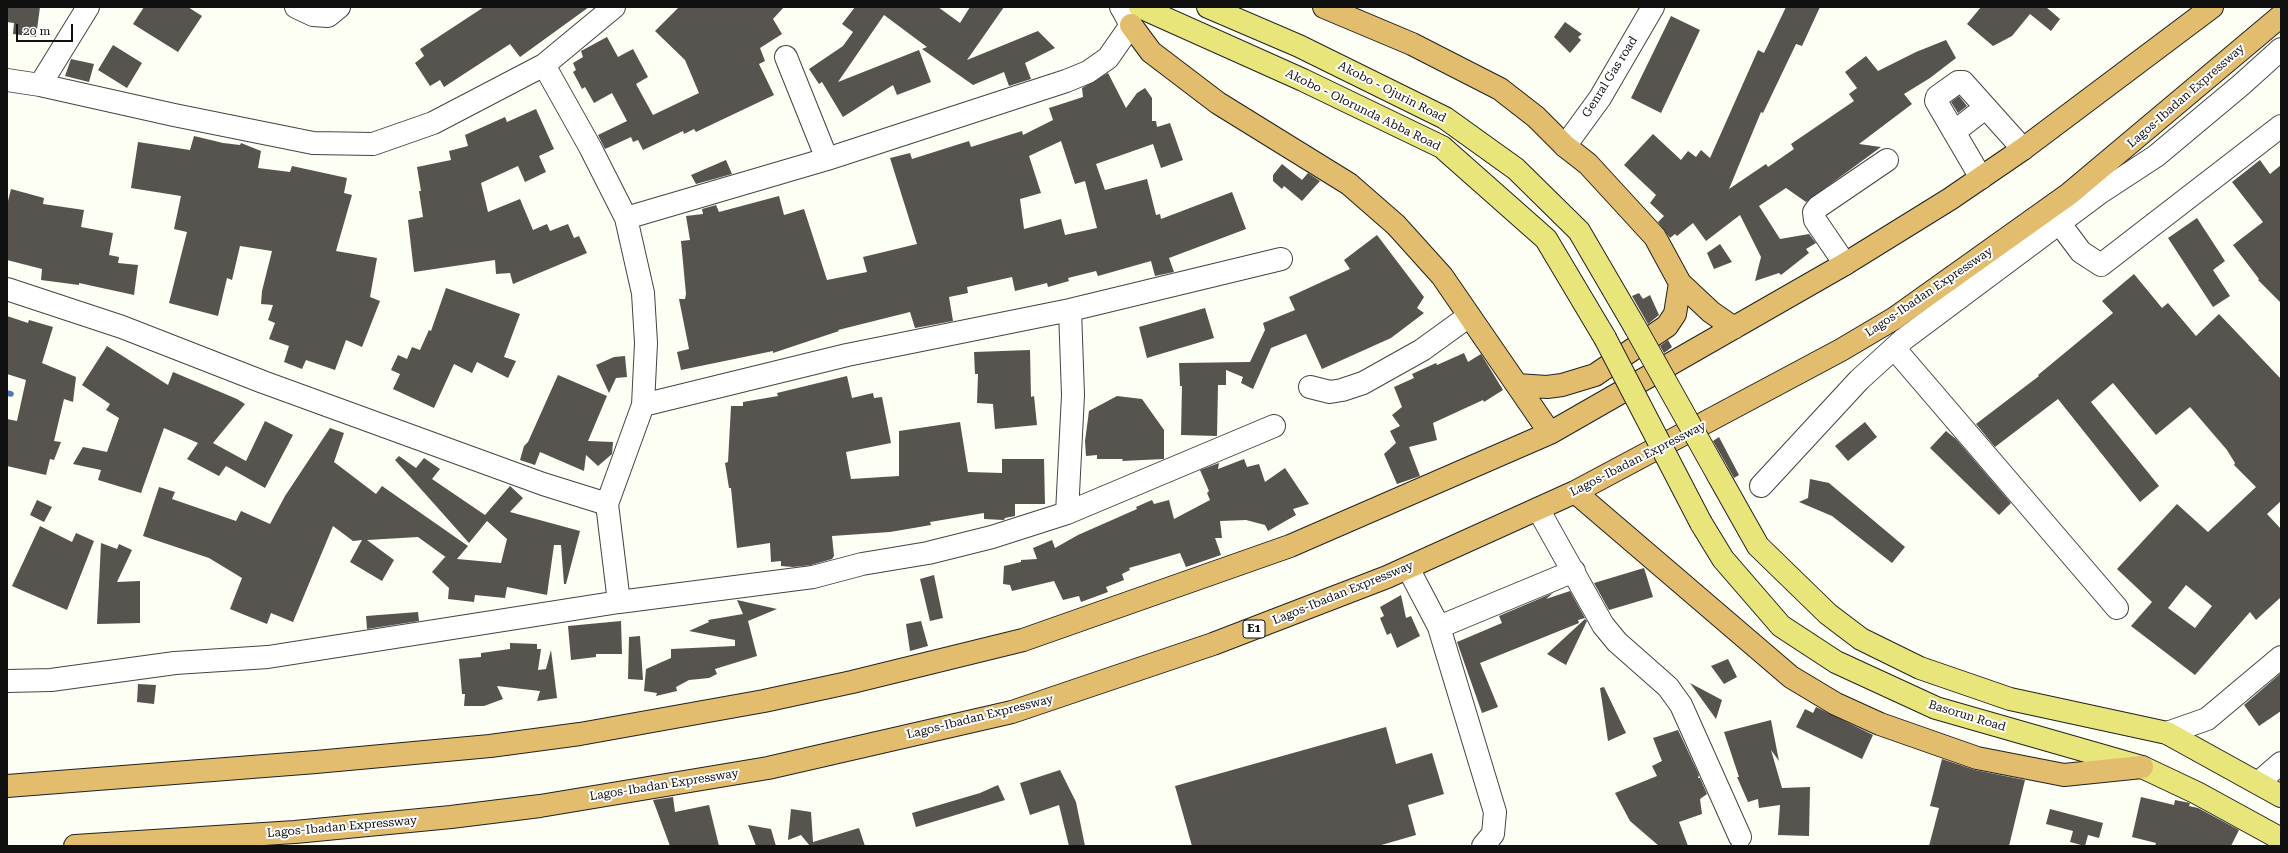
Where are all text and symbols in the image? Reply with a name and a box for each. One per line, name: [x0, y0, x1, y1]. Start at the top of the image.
scale bar: [18, 16, 75, 42]
text: 20 m: [23, 24, 50, 38]
street label: Genral Gas road: [1579, 34, 1641, 120]
street label: Lagos-Ibadan Expressway: [2124, 41, 2248, 151]
street label: Akobo - Ojurin Road: [1336, 59, 1448, 125]
street label: Akobo - Olorunda Abba Road: [1283, 66, 1443, 154]
street label: Lagos-Ibadan Expressway: [1863, 244, 1995, 340]
street label: Lagos-Ibadan Expressway: [1568, 418, 1708, 500]
street label: Lagos-Ibadan Expressway: [1271, 558, 1415, 628]
road number: E1: [1243, 620, 1265, 638]
street label: Lagos-Ibadan Expressway: [905, 692, 1055, 742]
street label: Basorun Road: [1927, 697, 2007, 735]
street label: Lagos-Ibadan Expressway: [589, 766, 739, 804]
street label: Lagos-Ibadan Expressway: [266, 813, 418, 841]

